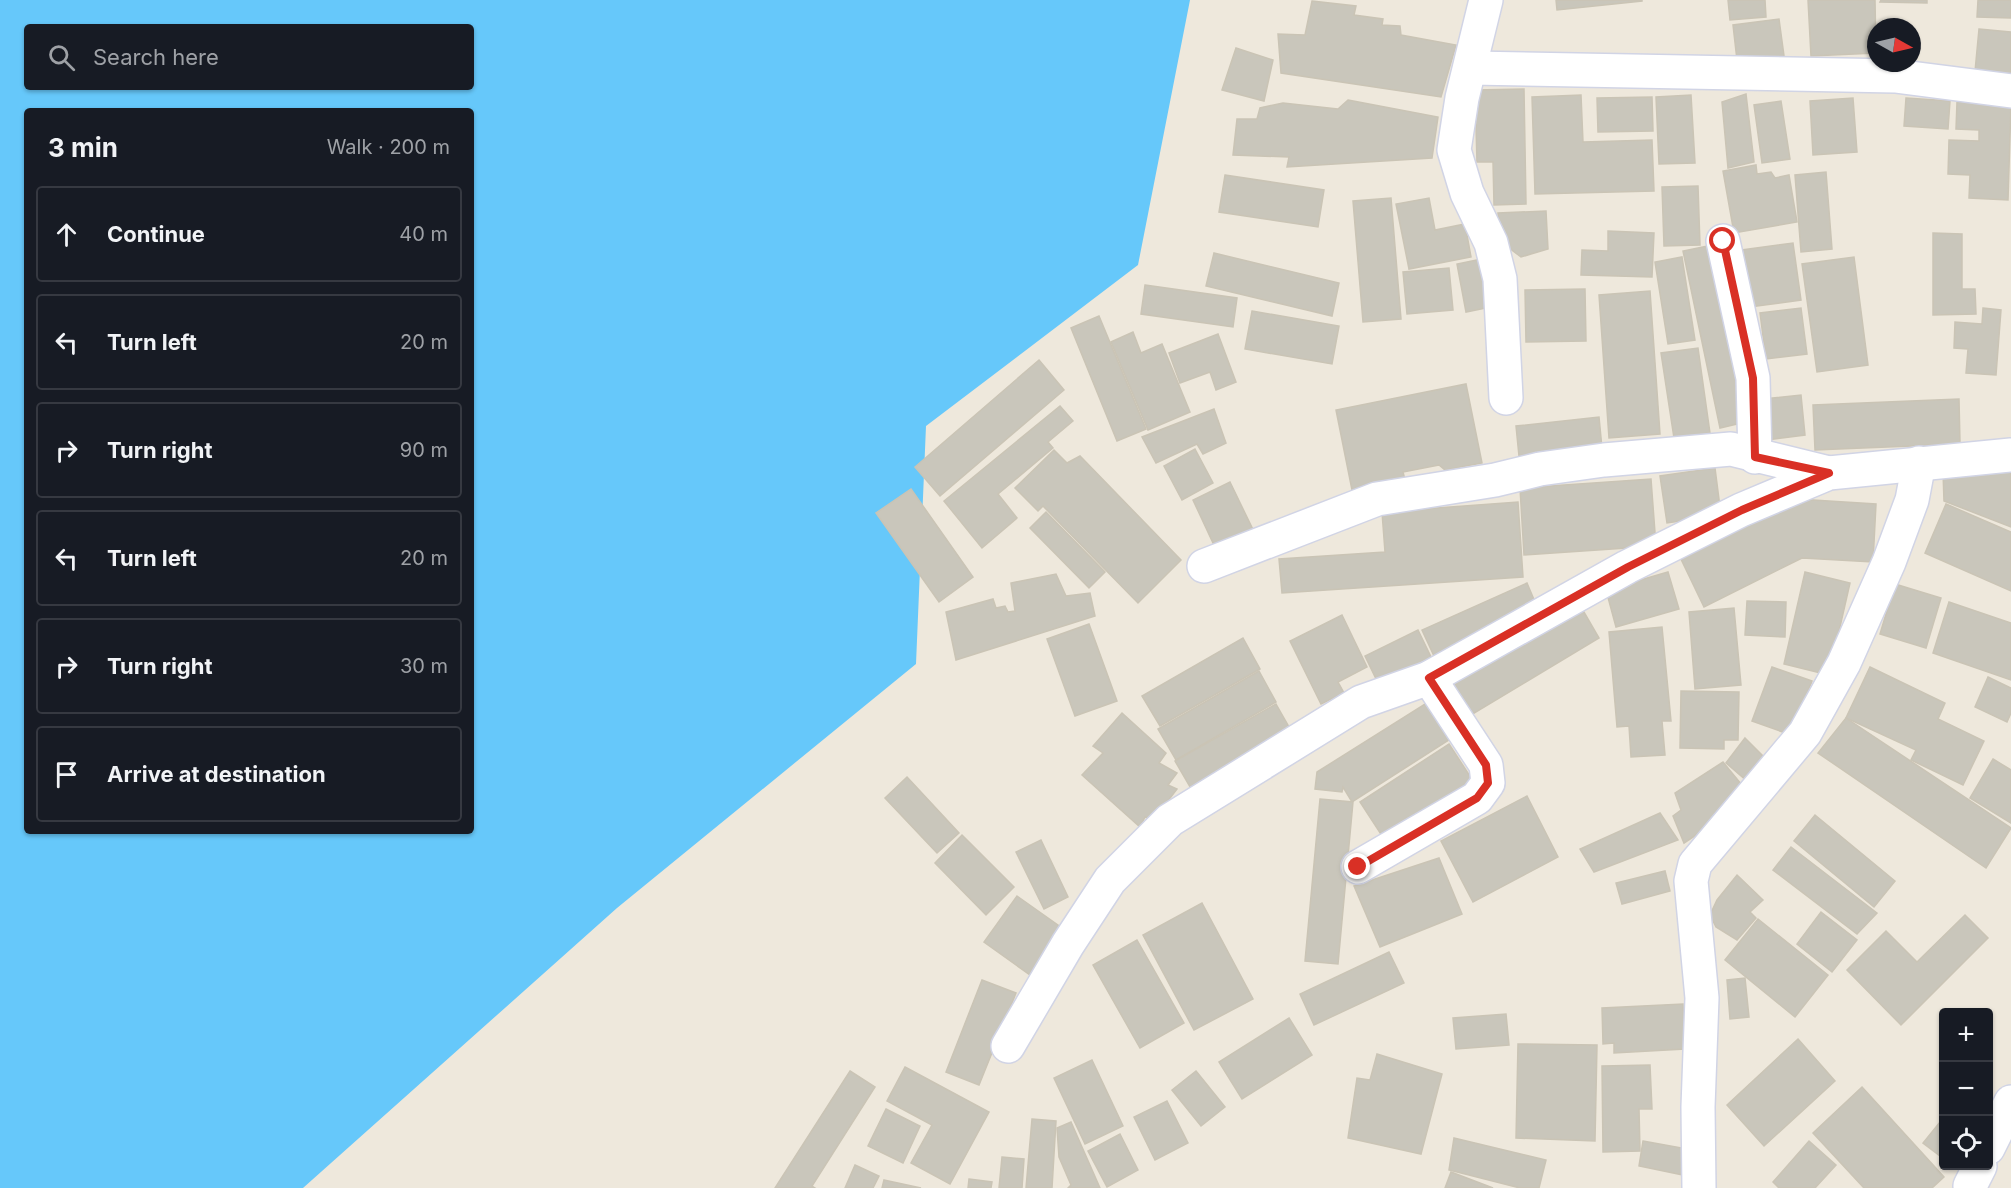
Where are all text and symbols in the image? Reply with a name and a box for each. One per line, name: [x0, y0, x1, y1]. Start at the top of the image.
north arrow: [1867, 18, 1921, 72]
search box: [24, 24, 474, 90]
icon: search: [45, 41, 78, 74]
text: Search here: [93, 44, 219, 70]
text: 3 min: [48, 132, 118, 163]
text: Walk · 200 m: [327, 135, 450, 159]
icon: ahead: [50, 218, 83, 251]
text: Continue: [107, 221, 205, 247]
text: 40 m: [399, 222, 448, 246]
route start: [1709, 227, 1735, 253]
icon: left: [50, 326, 83, 359]
text: Turn left: [107, 329, 197, 355]
text: 20 m: [400, 330, 448, 354]
icon: right: [50, 434, 83, 467]
text: Turn right: [107, 437, 213, 463]
text: 90 m: [400, 438, 448, 462]
icon: left: [50, 542, 83, 575]
text: Turn left: [107, 545, 197, 571]
text: 20 m: [400, 546, 448, 570]
icon: right: [50, 650, 83, 683]
text: Turn right: [107, 653, 213, 679]
text: 30 m: [400, 654, 448, 678]
icon: arrive: [50, 758, 83, 791]
text: Arrive at destination: [107, 761, 326, 787]
route end: [1344, 853, 1370, 879]
map controls: [1939, 1008, 1993, 1170]
button: +: [1939, 1008, 1993, 1062]
button: −: [1939, 1062, 1993, 1116]
button: locate: [1939, 1116, 1993, 1170]

